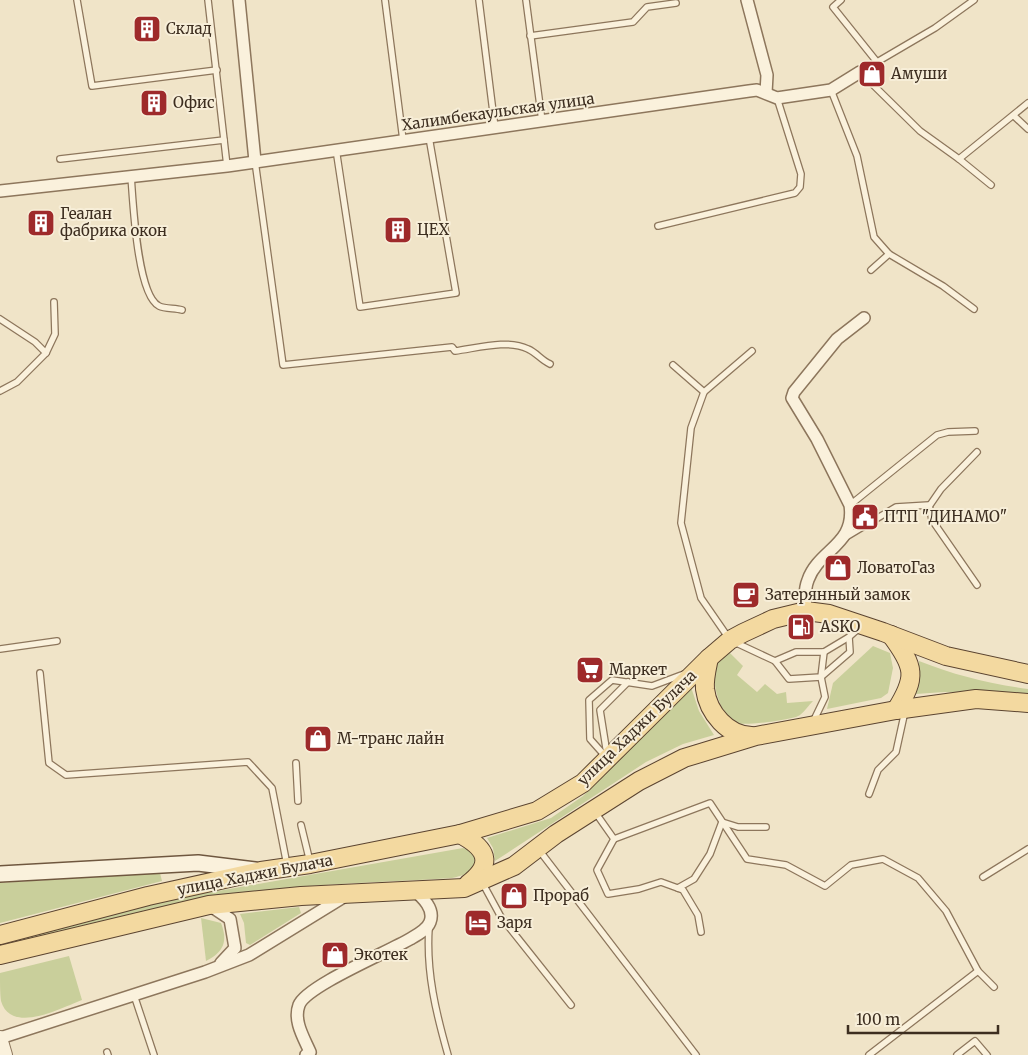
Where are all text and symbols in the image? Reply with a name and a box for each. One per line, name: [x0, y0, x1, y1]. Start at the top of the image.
building icon: Склад: [132, 14, 162, 44]
place label: Склад: [166, 19, 212, 38]
shop icon: Амуши: [857, 59, 887, 89]
place label: Амуши: [890, 64, 947, 83]
building icon: Офис: [139, 88, 169, 118]
street label: Халимбекаульская улица: [400, 89, 595, 134]
place label: Офис: [173, 93, 215, 112]
place label: Геалан фабрика окон: [60, 204, 167, 240]
building icon: Геалан фабрика окон: [26, 208, 56, 238]
building icon: ЦЕХ: [383, 215, 413, 245]
place label: ЦЕХ: [417, 220, 449, 239]
public building icon: ПТП "ДИНАМО": [850, 502, 880, 532]
place label: ПТП "ДИНАМО": [884, 507, 1007, 526]
shop icon: ЛоватоГаз: [823, 553, 853, 583]
place label: ЛоватоГаз: [857, 558, 935, 577]
cafe icon: Затерянный замок: [731, 580, 761, 610]
place label: Затерянный замок: [765, 585, 911, 604]
fuel station icon: ASKO: [786, 612, 816, 642]
place label: ASKO: [819, 617, 861, 636]
supermarket icon: Маркет: [575, 655, 605, 685]
place label: Маркет: [609, 660, 667, 679]
street label: улица Хаджи Булача: [573, 666, 700, 789]
shop icon: М-транс лайн: [303, 724, 333, 754]
place label: М-транс лайн: [337, 729, 444, 748]
street label: улица Хаджи Булача: [176, 850, 334, 899]
shop icon: Прораб: [499, 881, 529, 911]
place label: Прораб: [533, 886, 589, 905]
hotel icon: Заря: [463, 908, 493, 938]
place label: Заря: [497, 913, 532, 932]
shop icon: Экотек: [320, 940, 350, 970]
place label: Экотек: [354, 945, 409, 964]
scale bar: [848, 1002, 998, 1034]
text: 100 m: [856, 1010, 900, 1029]

